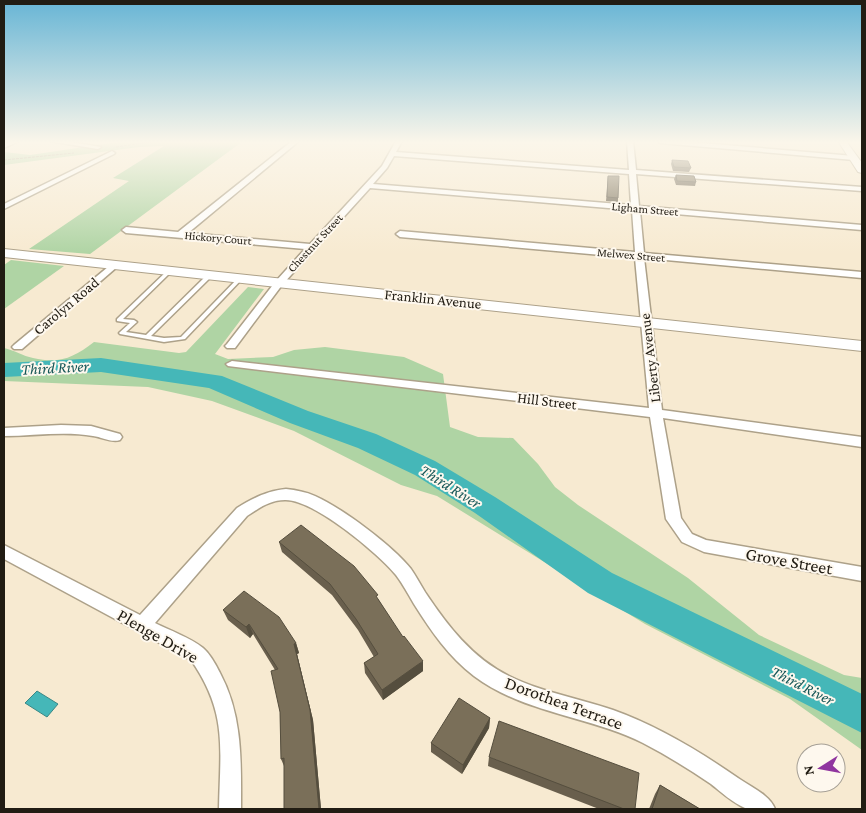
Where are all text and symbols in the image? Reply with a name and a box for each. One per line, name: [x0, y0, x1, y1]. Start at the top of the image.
street label: Ligham Street: [611, 199, 680, 219]
street label: Chestnut Street: [284, 210, 346, 275]
street label: Hickory Court: [184, 228, 253, 248]
street label: Melwex Street: [596, 245, 667, 265]
street label: Carolyn Road: [30, 274, 103, 339]
street label: Franklin Avenue: [384, 286, 483, 312]
street label: Liberty Avenue: [637, 312, 664, 404]
water label: Third River: [21, 357, 90, 378]
street label: Hill Street: [516, 389, 579, 413]
water label: Third River: [417, 461, 484, 512]
street label: Grove Street: [744, 544, 835, 579]
street label: Plenge Drive: [114, 605, 202, 667]
water label: Third River: [769, 662, 837, 709]
street label: Dorothea Terrace: [502, 672, 626, 734]
north arrow: [796, 743, 846, 793]
text: N: [799, 764, 817, 777]

